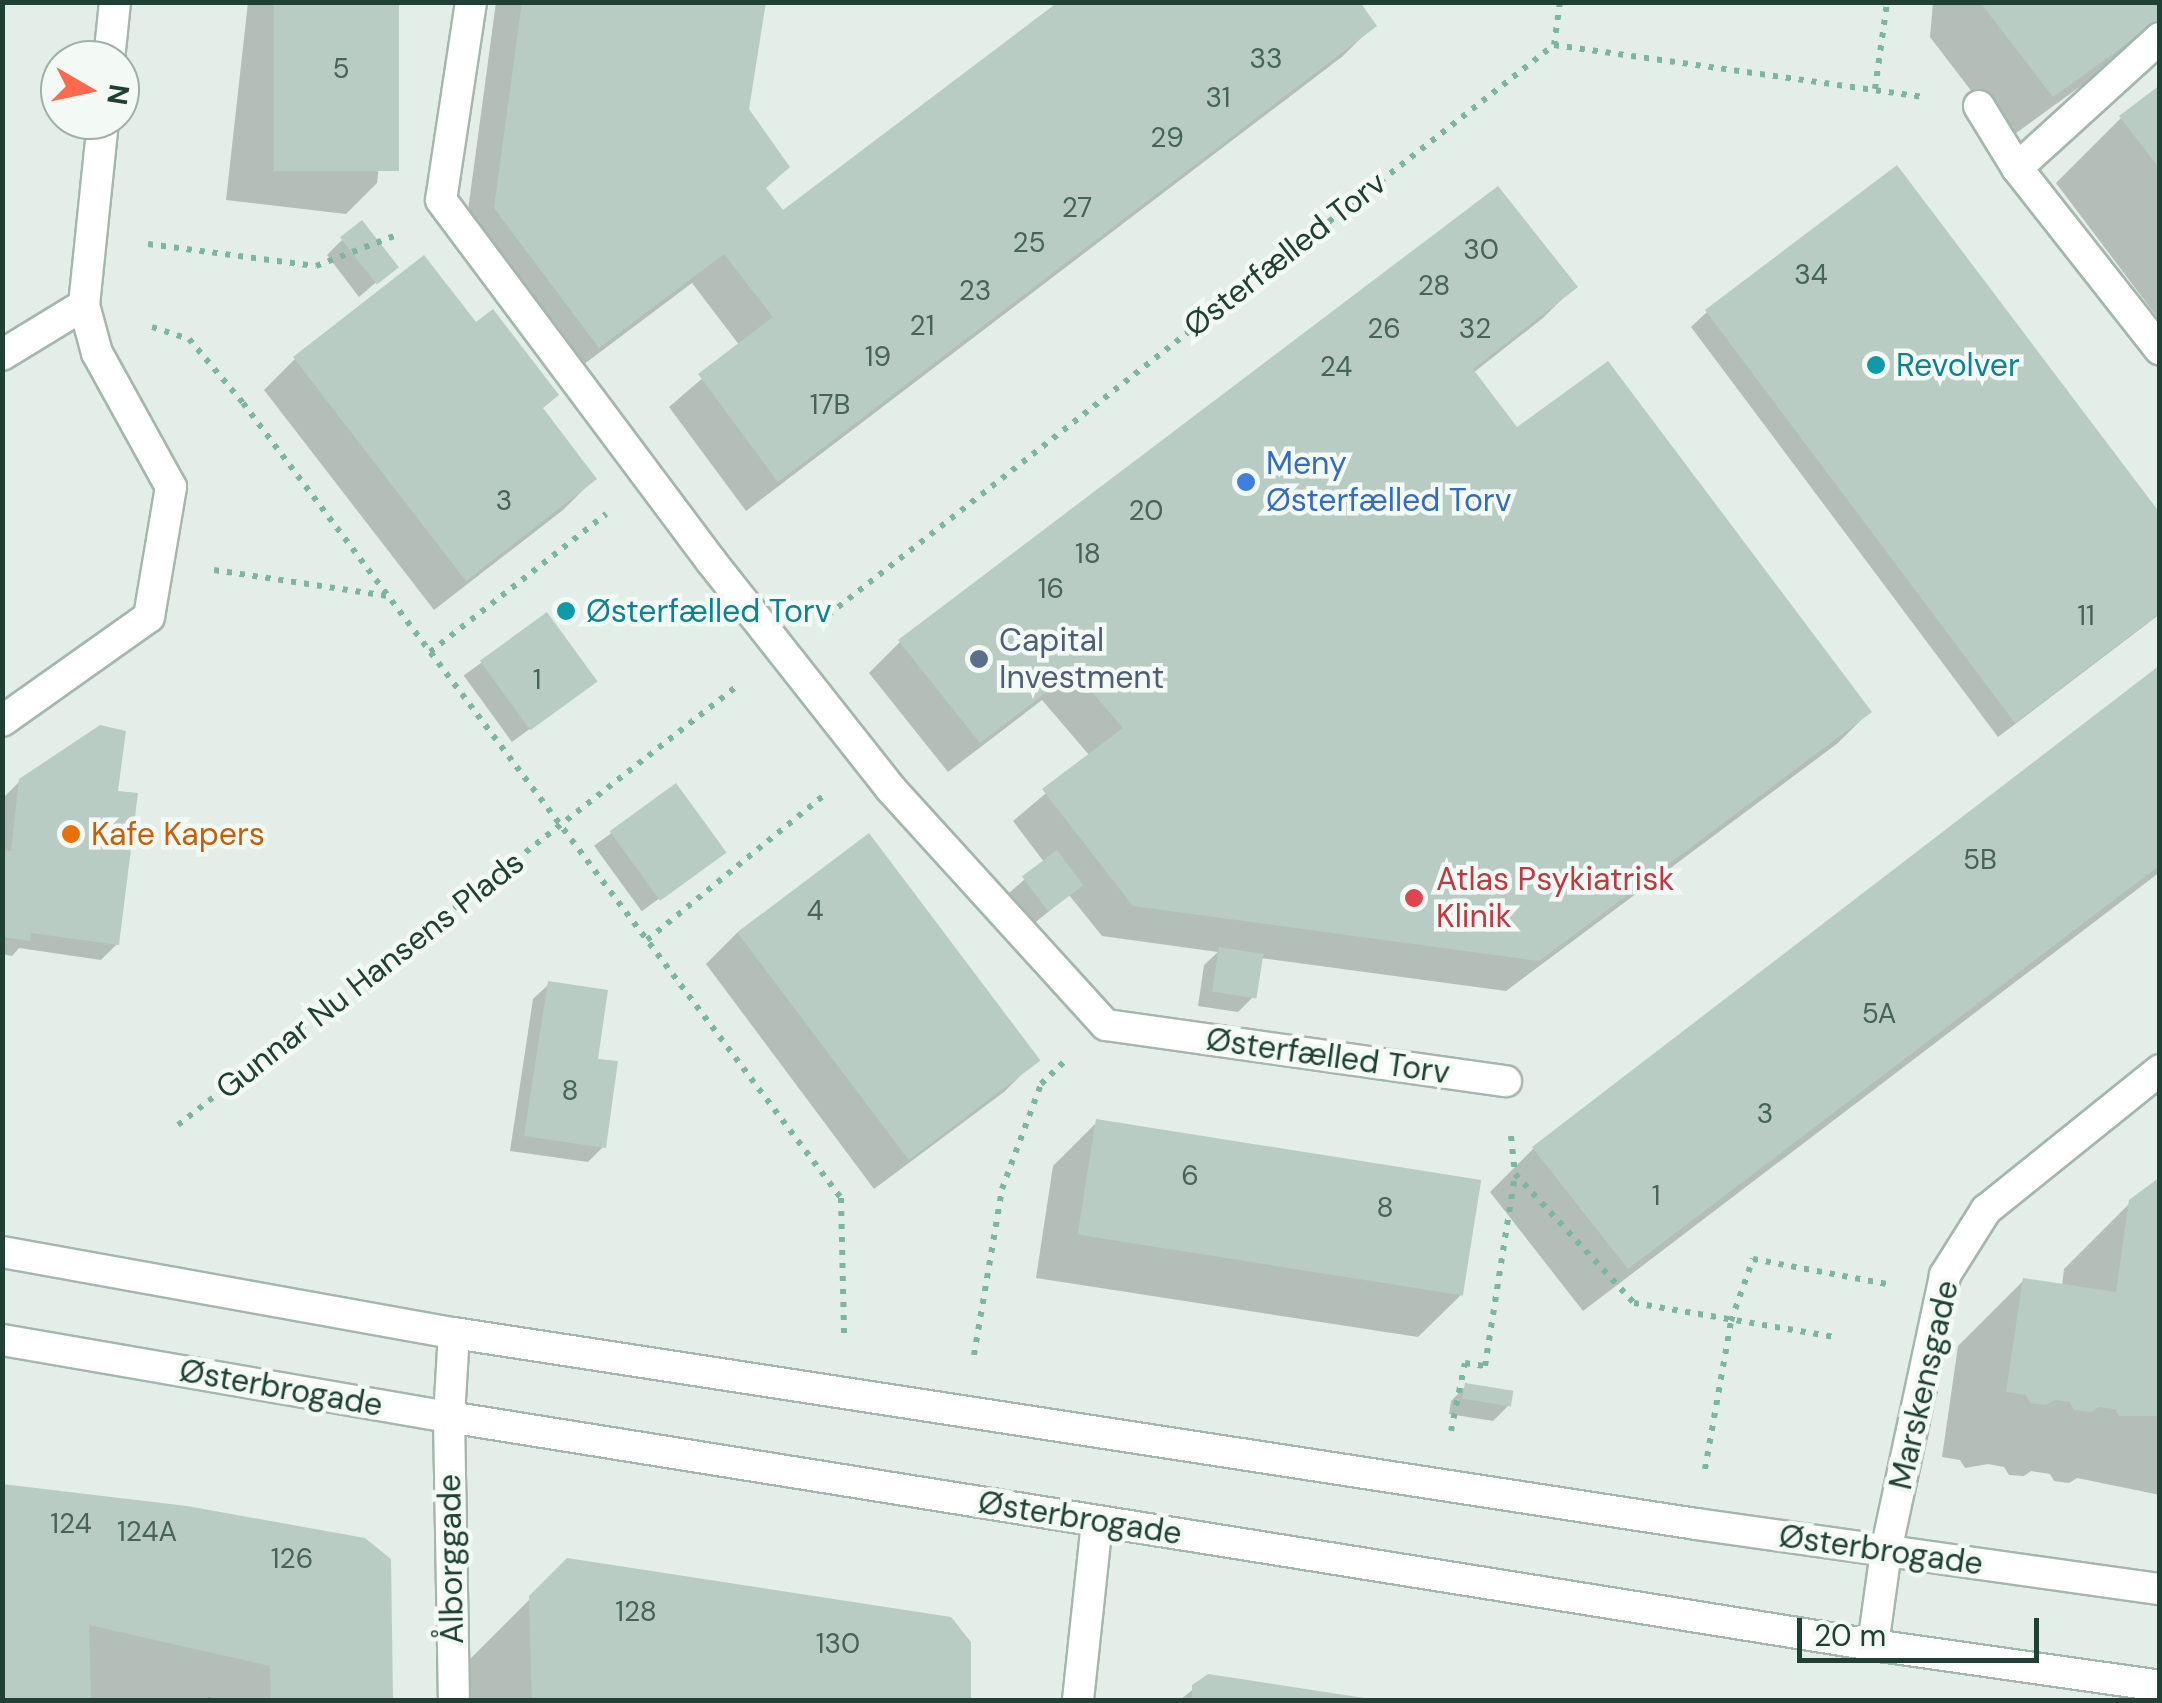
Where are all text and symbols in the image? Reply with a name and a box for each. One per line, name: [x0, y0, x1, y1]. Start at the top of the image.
north arrow: [40, 40, 140, 140]
house number: 33: [1249, 42, 1283, 76]
house number: 5: [332, 52, 350, 86]
text: N: [98, 81, 138, 107]
house number: 31: [1206, 81, 1230, 115]
house number: 29: [1150, 121, 1184, 155]
street label: Østerfælled Torv: [1176, 163, 1394, 345]
house number: 27: [1062, 191, 1092, 225]
house number: 25: [1012, 226, 1046, 260]
house number: 30: [1463, 233, 1499, 267]
house number: 34: [1794, 258, 1828, 292]
house number: 28: [1418, 269, 1450, 303]
house number: 23: [959, 274, 991, 308]
house number: 21: [910, 309, 934, 343]
house number: 26: [1367, 312, 1401, 346]
house number: 32: [1459, 312, 1491, 346]
house number: 19: [865, 340, 891, 374]
place label: Revolver: [1896, 346, 2020, 384]
house number: 24: [1320, 350, 1352, 384]
marker: Revolver: [1865, 354, 1887, 376]
house number: 17B: [810, 388, 850, 422]
place label: Meny Østerfælled Torv: [1266, 445, 1512, 520]
marker: Meny Østerfælled Torv: [1235, 471, 1257, 493]
house number: 3: [496, 484, 512, 518]
house number: 20: [1129, 494, 1163, 528]
house number: 18: [1075, 537, 1101, 571]
house number: 16: [1038, 572, 1064, 606]
place label: Østerfælled Torv: [586, 592, 832, 630]
house number: 11: [2077, 599, 2095, 633]
marker: Østerfælled Torv: [555, 600, 577, 622]
place label: Capital Investment: [999, 622, 1164, 697]
marker: Capital Investment: [968, 648, 990, 670]
house number: 1: [533, 663, 541, 697]
place label: Kafe Kapers: [91, 815, 265, 853]
marker: Kafe Kapers: [60, 823, 82, 845]
street label: Gunnar Nu Hansens Plads: [208, 843, 532, 1107]
house number: 5B: [1963, 843, 1997, 877]
place label: Atlas Psykiatrisk Klinik: [1436, 861, 1674, 936]
marker: Atlas Psykiatrisk Klinik: [1401, 885, 1427, 911]
house number: 4: [807, 894, 823, 928]
house number: 5A: [1862, 997, 1896, 1031]
street label: Østerfælled Torv: [1204, 1020, 1452, 1092]
house number: 8: [561, 1074, 579, 1108]
house number: 3: [1757, 1097, 1773, 1131]
house number: 6: [1181, 1159, 1199, 1193]
house number: 1: [1652, 1179, 1660, 1213]
house number: 8: [1376, 1191, 1394, 1225]
street label: Marskensgade: [1881, 1277, 1967, 1493]
street label: Østerbrogade: [177, 1351, 385, 1425]
street label: Ålborggade: [430, 1474, 472, 1644]
street label: Østerbrogade: [976, 1483, 1184, 1553]
house number: 124: [50, 1507, 92, 1541]
house number: 124A: [117, 1515, 177, 1549]
street label: Østerbrogade: [1777, 1517, 1985, 1583]
house number: 126: [271, 1542, 313, 1576]
house number: 128: [615, 1595, 657, 1629]
scale bar: [1802, 1598, 2044, 1660]
text: 20 m: [1814, 1616, 1886, 1655]
house number: 130: [816, 1627, 860, 1661]

